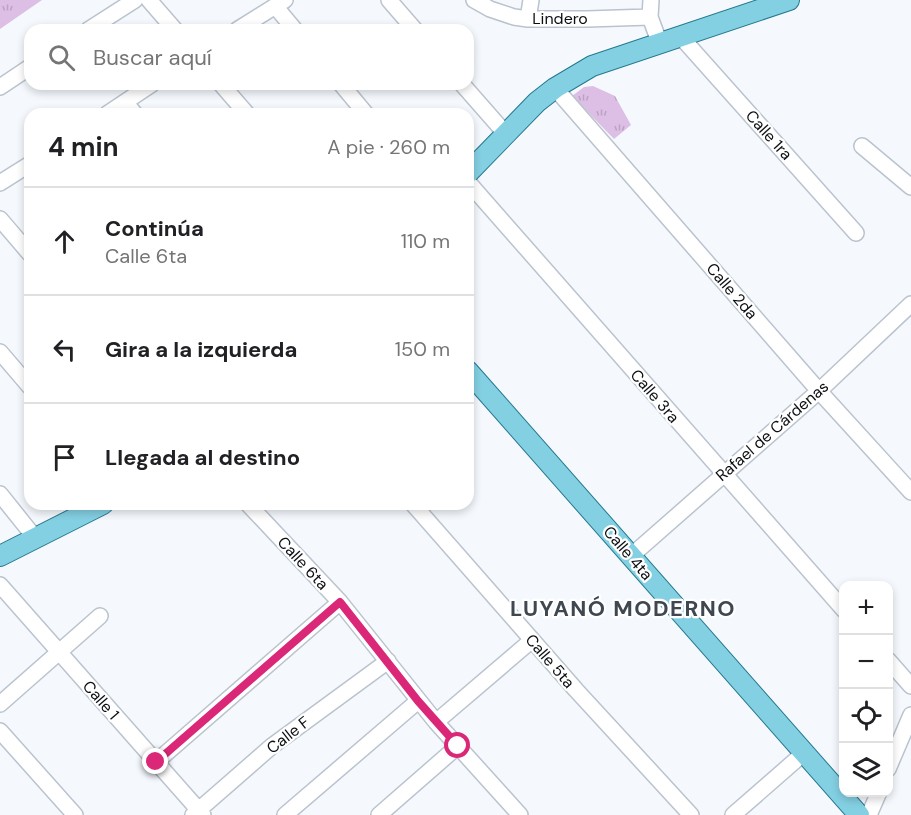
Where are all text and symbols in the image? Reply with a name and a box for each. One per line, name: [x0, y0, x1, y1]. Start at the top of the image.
street label: Lindero: [532, 8, 588, 29]
search box: [24, 24, 474, 90]
icon: search: [45, 41, 78, 74]
text: Buscar aquí: [93, 43, 212, 72]
street label: Calle 1ra: [741, 106, 797, 164]
text: 4 min: [48, 130, 119, 164]
text: A pie · 260 m: [327, 134, 450, 160]
text: Continúa: [105, 214, 204, 243]
icon: ahead: [48, 225, 81, 258]
text: 110 m: [401, 228, 450, 254]
text: Calle 6ta: [105, 243, 187, 269]
street label: Calle 2da: [702, 258, 762, 324]
icon: left: [48, 333, 81, 366]
text: Gira a la izquierda: [105, 335, 297, 364]
text: 150 m: [395, 336, 450, 362]
street label: Calle 3ra: [626, 365, 684, 427]
street label: Rafael de Cárdenas: [711, 376, 833, 486]
icon: arrive: [48, 441, 81, 474]
text: Llegada al destino: [105, 443, 300, 472]
street label: Calle 4ta: [599, 521, 657, 585]
street label: Calle 6ta: [273, 532, 333, 594]
map controls: [839, 581, 893, 797]
button: +: [839, 581, 893, 635]
district label: LUYANÓ MODERNO: [510, 594, 736, 623]
street label: Calle 5ta: [521, 629, 579, 693]
button: −: [839, 635, 893, 689]
street label: Calle 1: [78, 676, 124, 724]
button: locate: [839, 689, 893, 743]
street label: Calle F: [262, 711, 314, 758]
route start: [444, 732, 470, 758]
button: layers: [839, 743, 893, 797]
route end: [142, 748, 168, 774]

